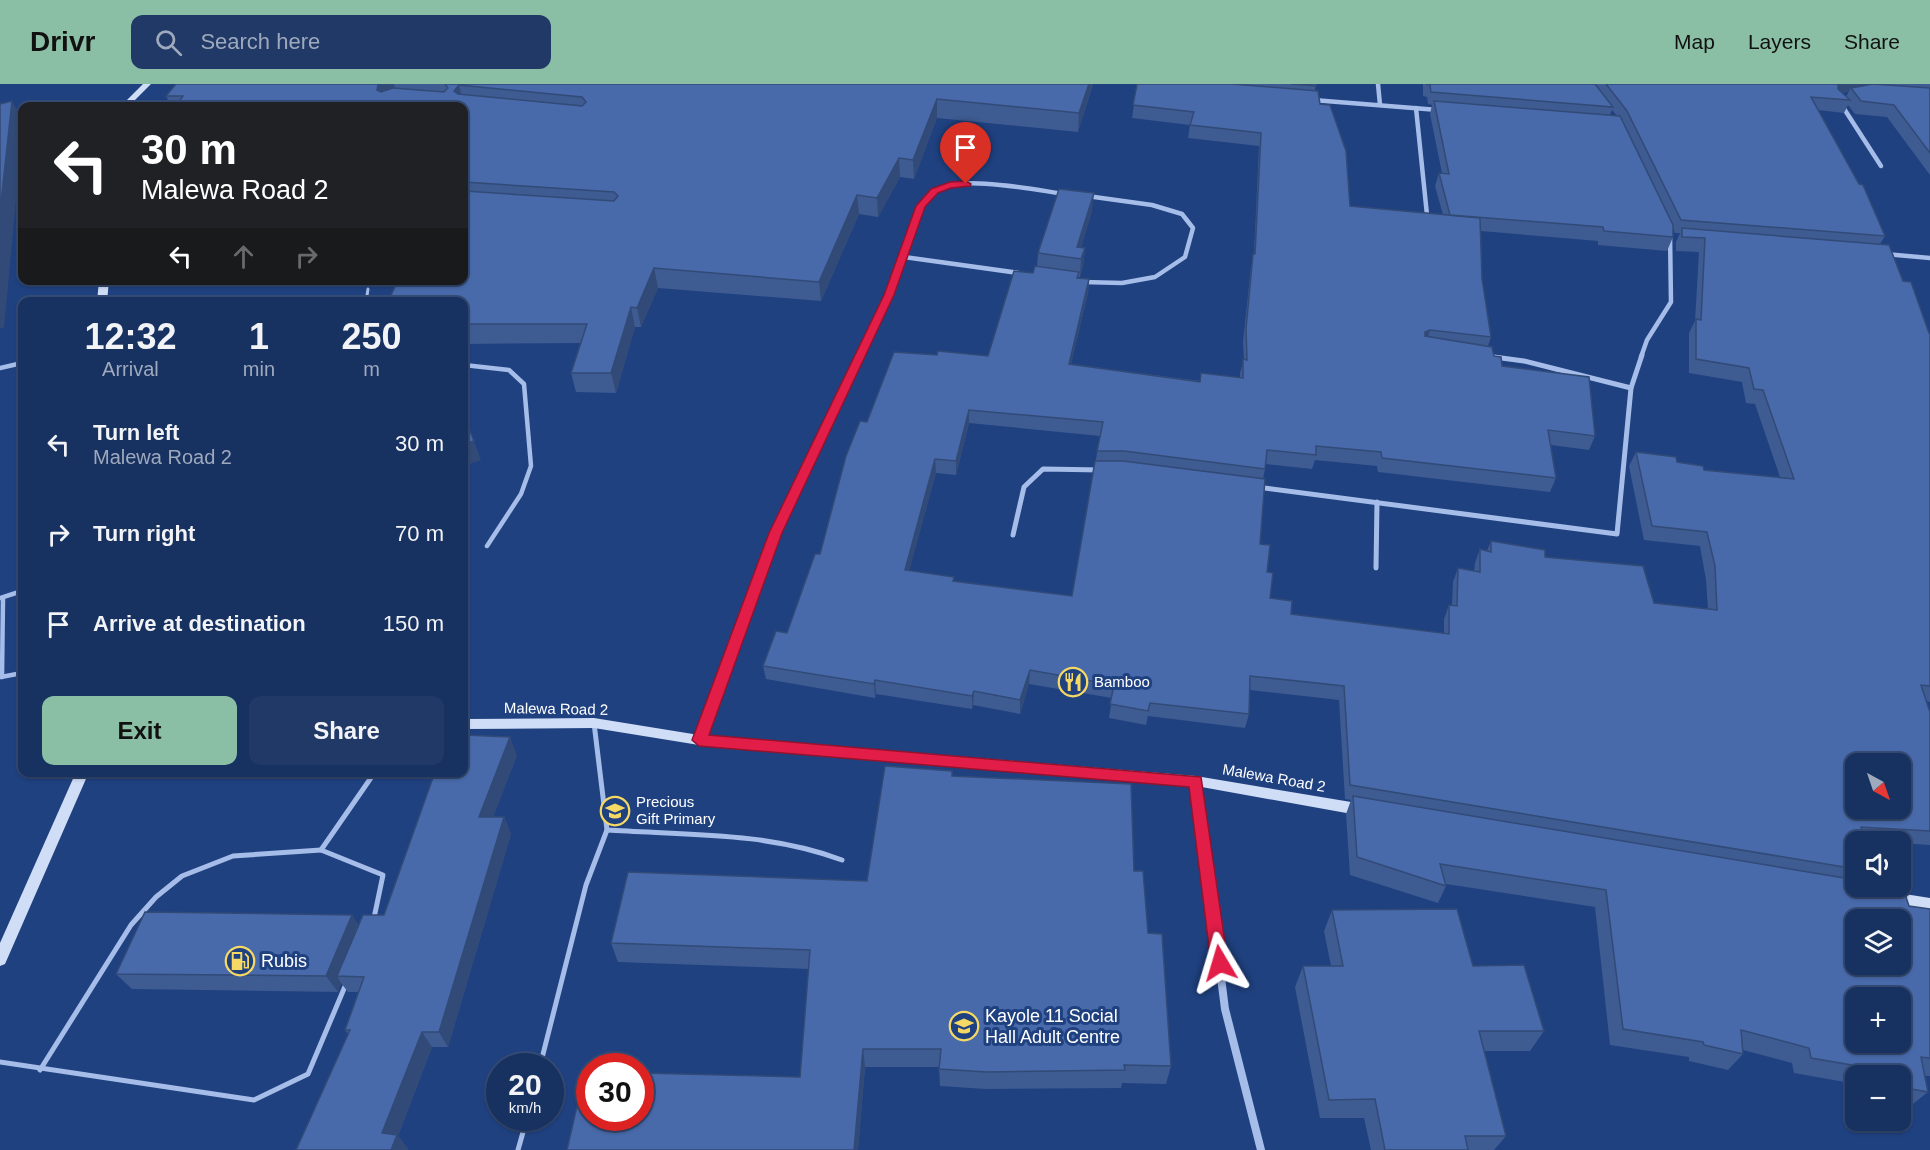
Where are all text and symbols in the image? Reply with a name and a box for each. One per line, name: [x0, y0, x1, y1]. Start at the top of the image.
search box: [131, 15, 551, 69]
text: Drivr: [30, 26, 95, 57]
icon: search: [152, 26, 185, 59]
text: Search here: [200, 29, 320, 54]
text: Map: [1674, 30, 1715, 53]
text: Layers: [1748, 30, 1811, 53]
text: Share: [1844, 30, 1900, 53]
pin: [940, 122, 991, 184]
icon: left: [42, 126, 120, 204]
text: 30 m: [141, 126, 237, 173]
icon: arrive: [949, 131, 982, 164]
text: Malewa Road 2: [141, 175, 329, 205]
icon: left: [164, 240, 197, 273]
icon: ahead: [227, 240, 260, 273]
icon: right: [290, 240, 323, 273]
text: 12:32: [84, 316, 176, 357]
text: 1: [249, 316, 269, 357]
text: 250: [341, 316, 402, 357]
text: Arrival: [102, 358, 159, 380]
text: min: [243, 358, 275, 380]
text: m: [363, 358, 380, 380]
text: Turn left: [93, 420, 179, 445]
icon: left: [42, 428, 75, 461]
text: 30 m: [395, 431, 444, 456]
text: Malewa Road 2: [93, 446, 232, 468]
icon: right: [42, 518, 75, 551]
text: Turn right: [93, 521, 195, 546]
text: 70 m: [395, 521, 444, 546]
icon: arrive: [42, 608, 75, 641]
text: Arrive at destination: [93, 611, 306, 636]
text: 150 m: [383, 611, 444, 636]
restaurant icon: Bamboo: [1057, 666, 1089, 698]
place label: Bamboo: [1094, 673, 1150, 690]
button: Exit: [42, 696, 237, 765]
button: Share: [249, 696, 444, 765]
street label: Malewa Road 2: [504, 699, 608, 718]
north arrow: [1845, 753, 1911, 819]
map controls: [1845, 753, 1911, 1131]
street label: Malewa Road 2: [1221, 760, 1327, 795]
place label: Precious Gift Primary: [636, 793, 716, 827]
school or university icon: Precious Gift Primary: [599, 795, 631, 827]
button: sound: [1845, 831, 1911, 897]
button: layers: [1845, 909, 1911, 975]
position arrow: [1188, 931, 1252, 995]
fuel station icon: Rubis: [224, 945, 256, 977]
place label: Rubis: [261, 951, 307, 971]
button: +: [1845, 987, 1911, 1053]
place label: Kayole 11 Social Hall Adult Centre: [985, 1006, 1120, 1047]
school or university icon: Kayole 11 Social Hall Adult Centre: [948, 1010, 980, 1042]
speed limit sign: 30: [576, 1053, 654, 1131]
button: −: [1845, 1065, 1911, 1131]
text: 20: [508, 1068, 542, 1101]
text: km/h: [509, 1099, 541, 1116]

